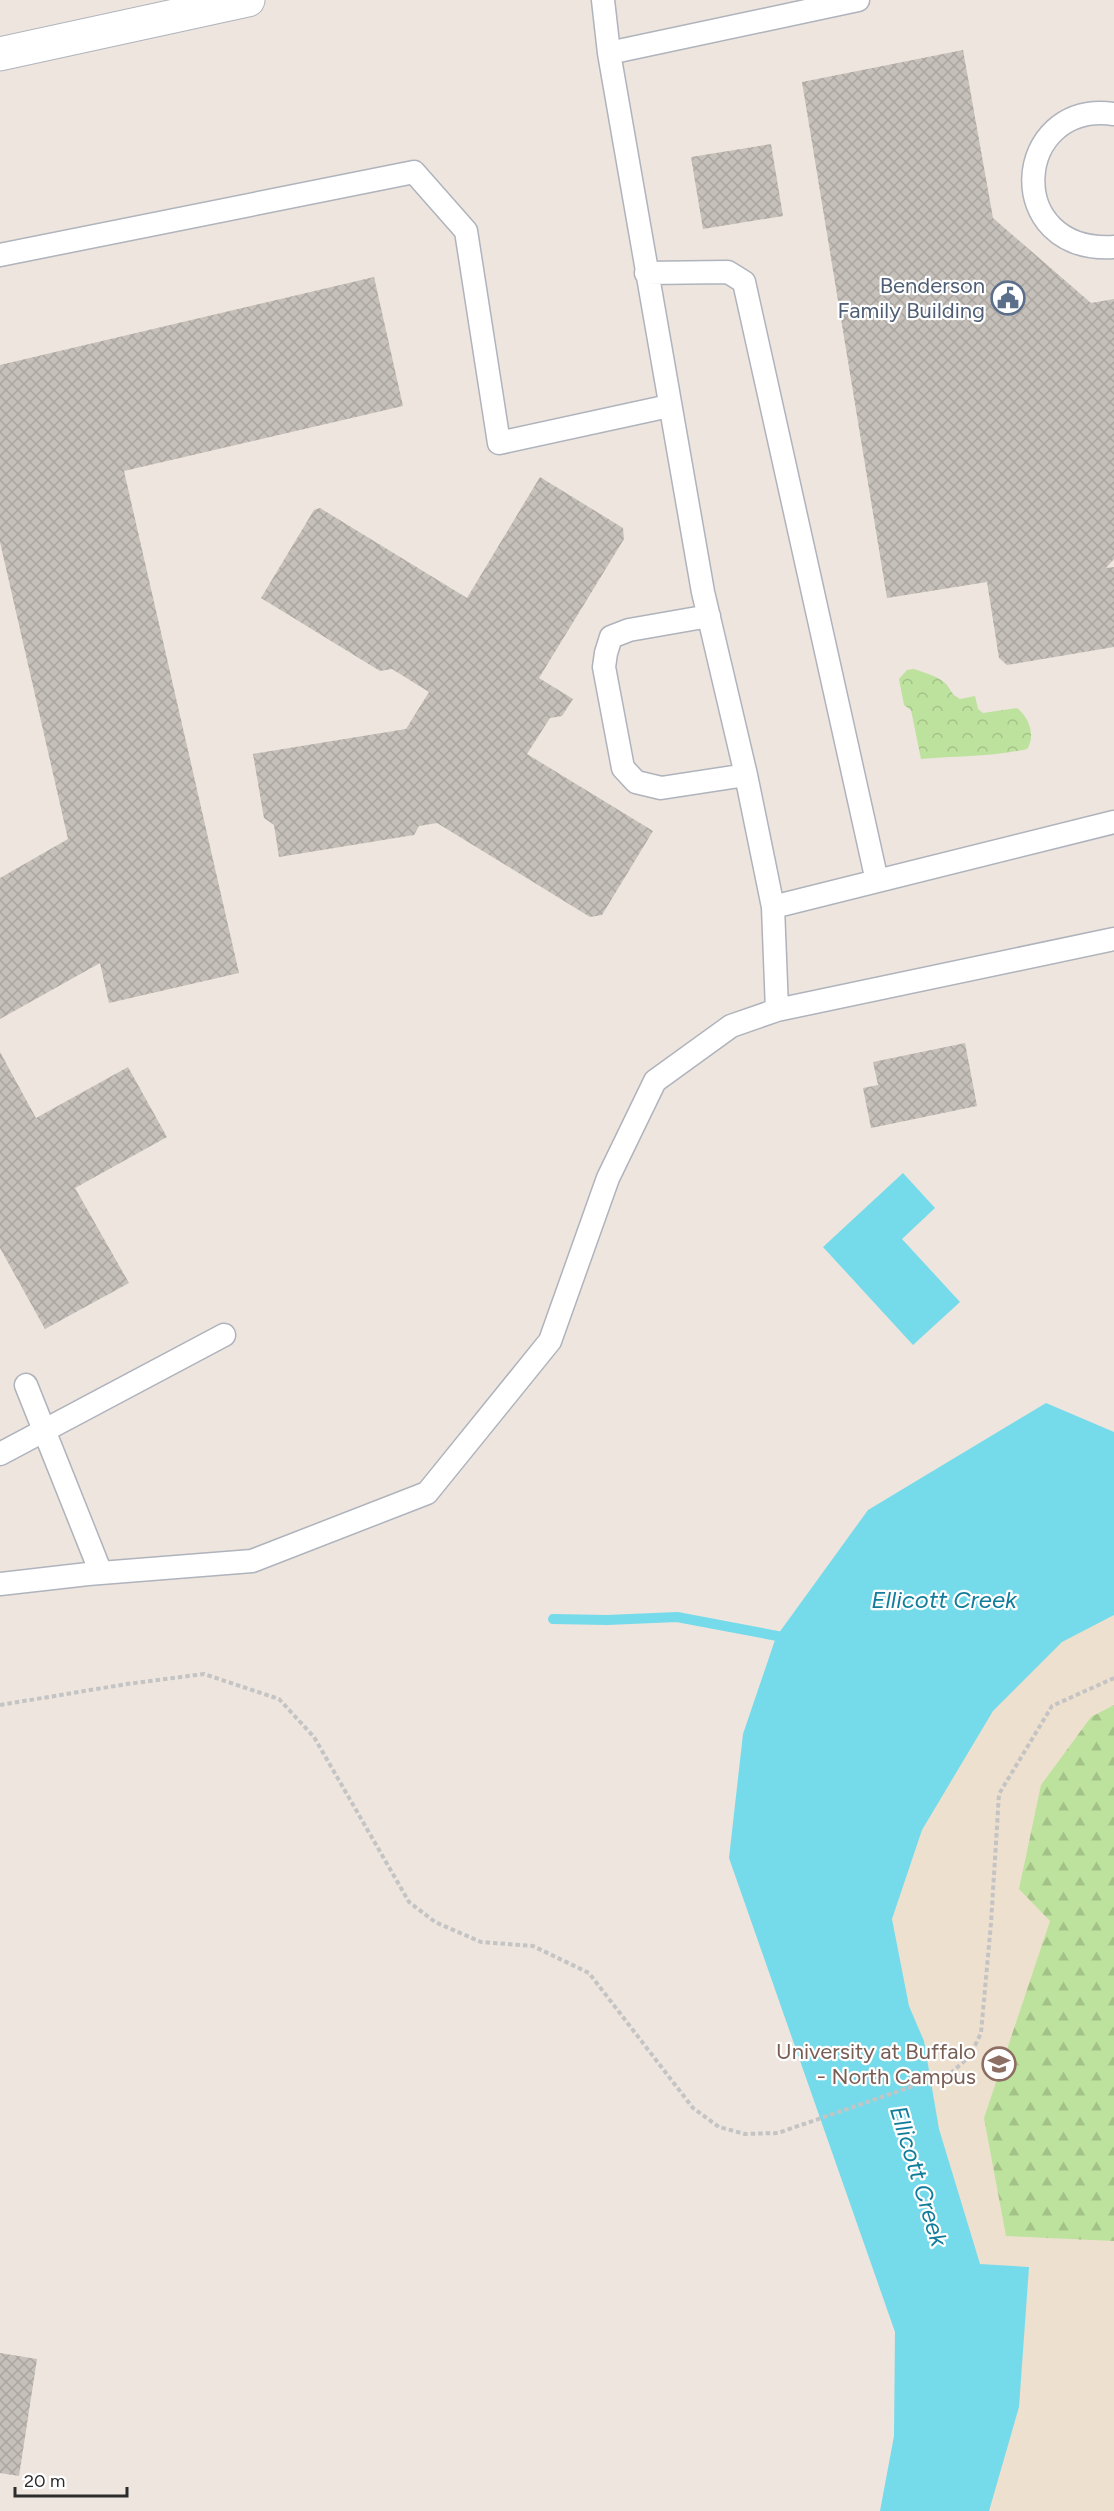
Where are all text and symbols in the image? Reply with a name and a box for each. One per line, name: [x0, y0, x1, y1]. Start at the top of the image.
place label: Benderson Family Building: [837, 272, 985, 324]
public building icon: Benderson Family Building: [990, 280, 1026, 316]
water label: Ellicott Creek: [871, 1585, 1018, 1614]
place label: University at Buffalo - North Campus: [776, 2038, 976, 2090]
school or university icon: University at Buffalo - North Campus: [981, 2046, 1017, 2082]
water label: Ellicott Creek: [884, 2102, 955, 2251]
scale bar: [15, 2460, 128, 2498]
text: 20 m: [24, 2470, 65, 2492]

